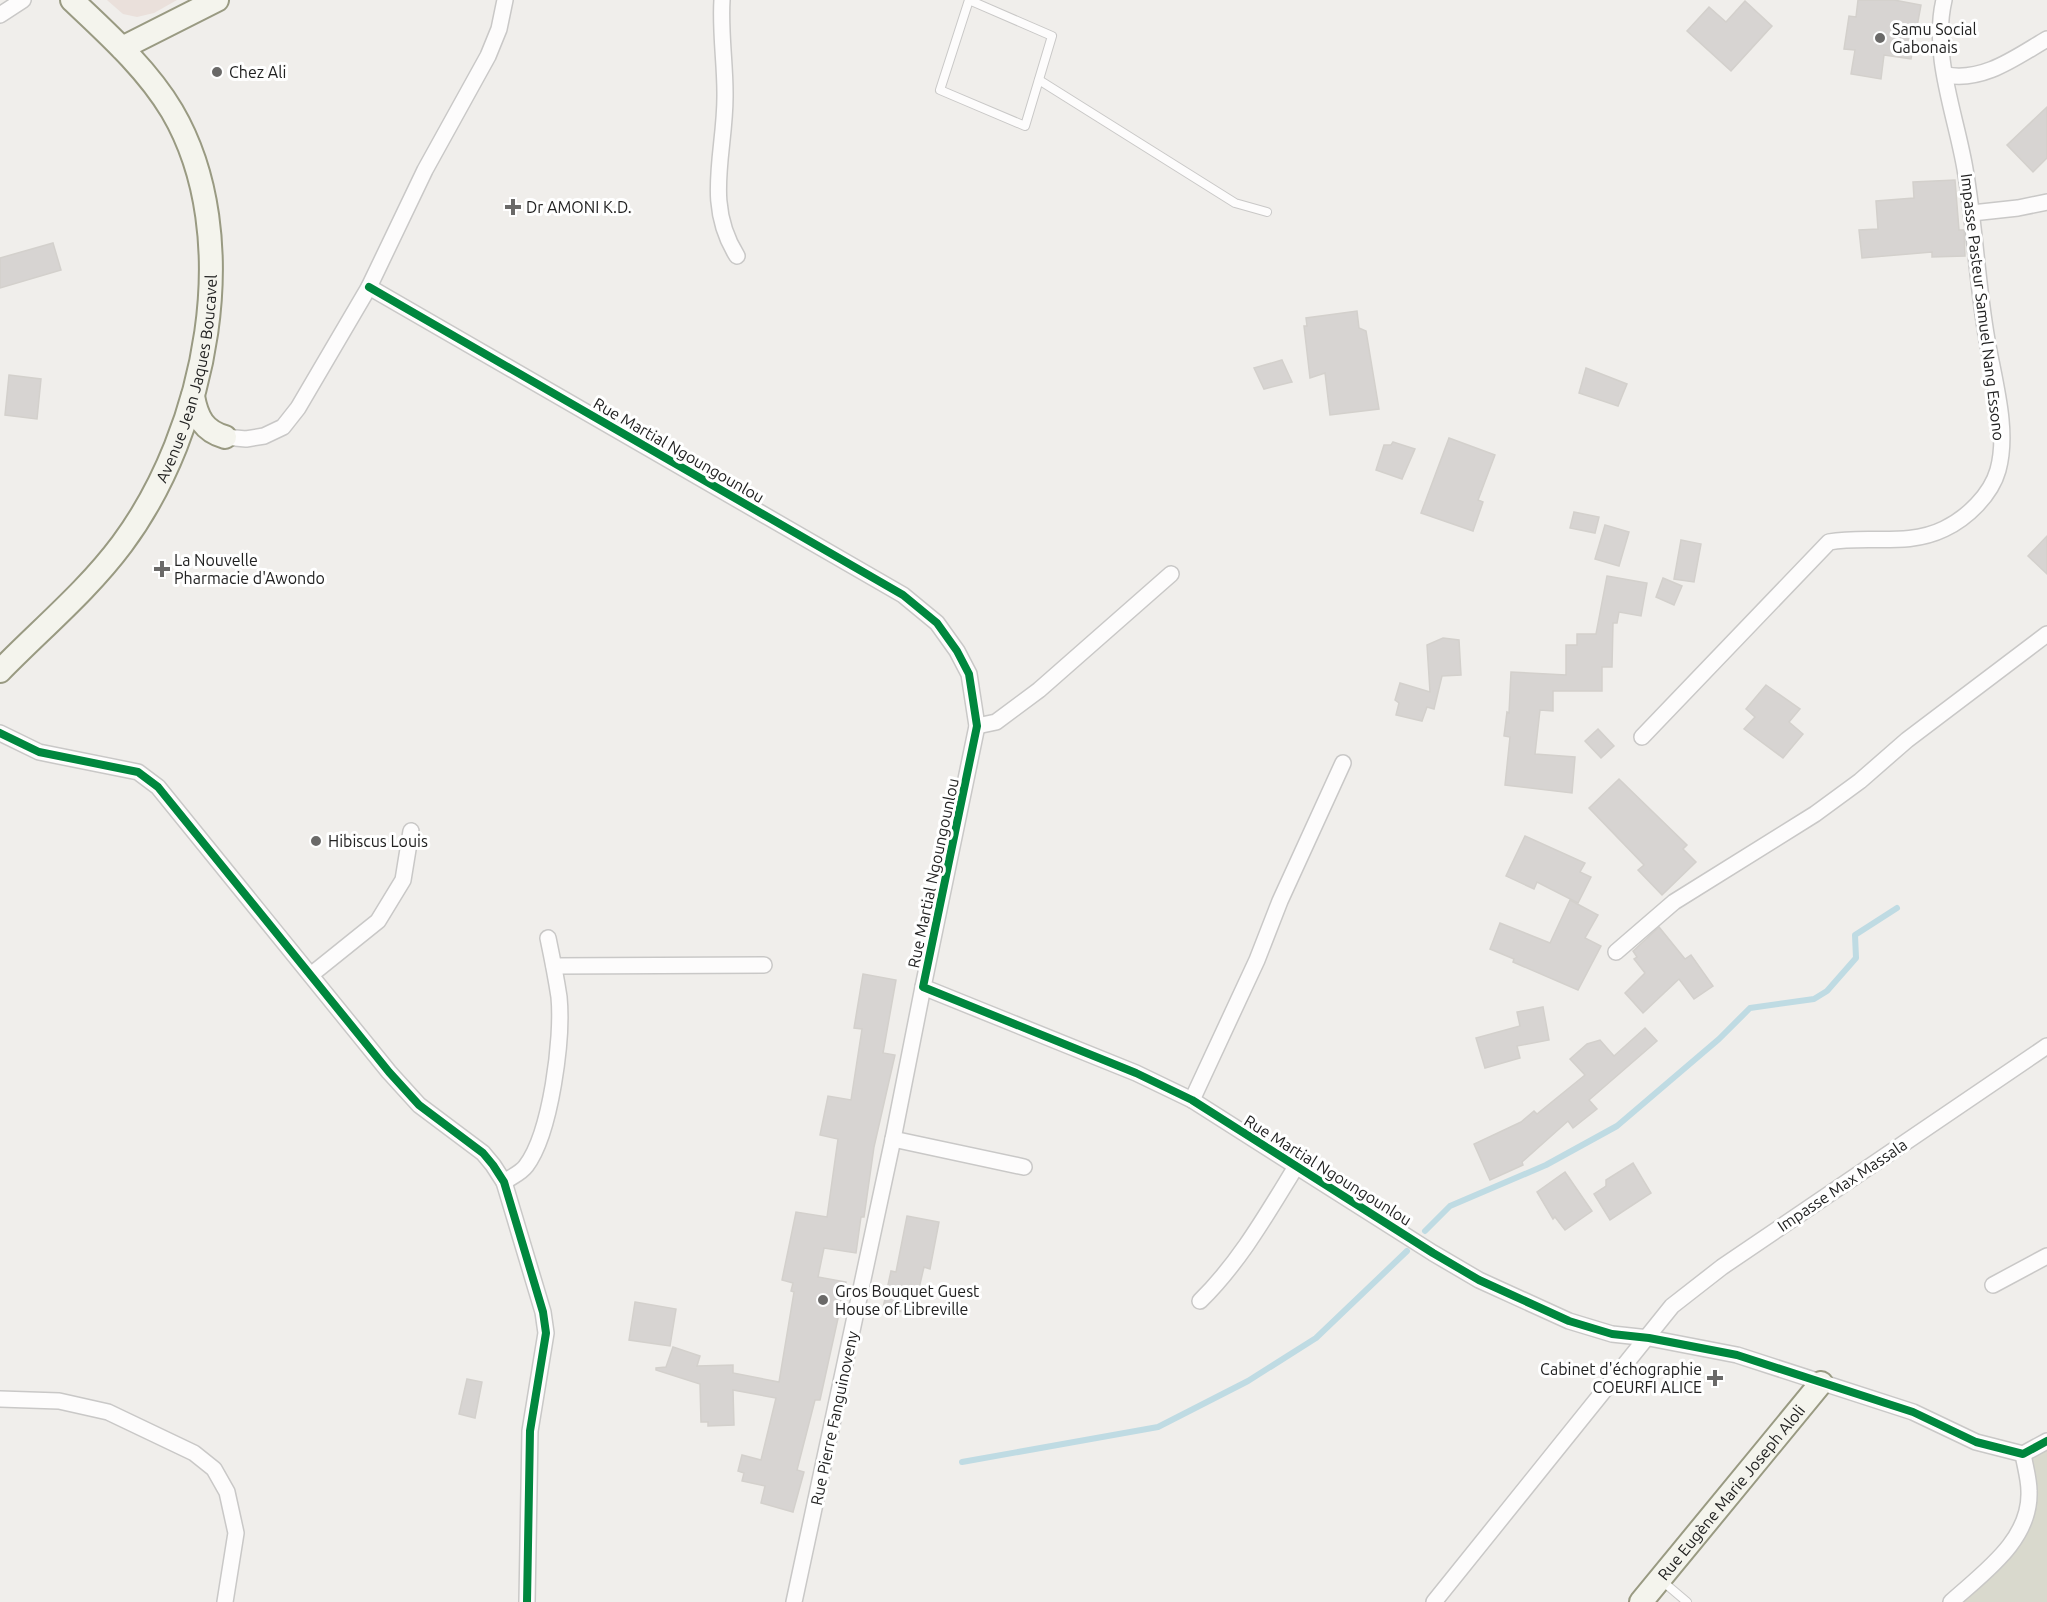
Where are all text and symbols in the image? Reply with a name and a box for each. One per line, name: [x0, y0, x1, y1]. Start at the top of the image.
place label: Samu Social Gabonais: [1892, 20, 1977, 56]
marker: Samu Social Gabonais: [1873, 31, 1887, 45]
place label: Chez Ali: [229, 63, 286, 81]
marker: Chez Ali: [210, 65, 224, 79]
street label: Impasse Pasteur Samuel Nang Essono: [1958, 172, 2008, 442]
marker: Dr AMONI K.D.: [504, 198, 522, 216]
place label: Dr AMONI K.D.: [526, 198, 632, 216]
street label: Avenue Jean Jaques Boucavel: [152, 274, 220, 485]
street label: Rue Martial Ngoungounlou: [591, 394, 767, 506]
place label: La Nouvelle Pharmacie d'Awondo: [174, 551, 325, 587]
marker: La Nouvelle Pharmacie d'Awondo: [155, 562, 169, 576]
street label: Rue Martial Ngoungounlou: [904, 776, 962, 970]
place label: Hibiscus Louis: [328, 832, 428, 850]
marker: Hibiscus Louis: [309, 834, 323, 848]
street label: Rue Martial Ngoungounlou: [1241, 1111, 1415, 1229]
street label: Impasse Max Massala: [1774, 1135, 1910, 1235]
place label: Gros Bouquet Guest House of Libreville: [835, 1282, 980, 1318]
marker: Gros Bouquet Guest House of Libreville: [816, 1293, 830, 1307]
street label: Rue Pierre Fanguinoveny: [807, 1329, 861, 1507]
place label: Cabinet d'échographie COEURFI ALICE: [1540, 1360, 1702, 1396]
marker: Cabinet d'échographie COEURFI ALICE: [1706, 1369, 1724, 1387]
street label: Rue Eugène Marie Joseph Aloli: [1654, 1401, 1808, 1583]

